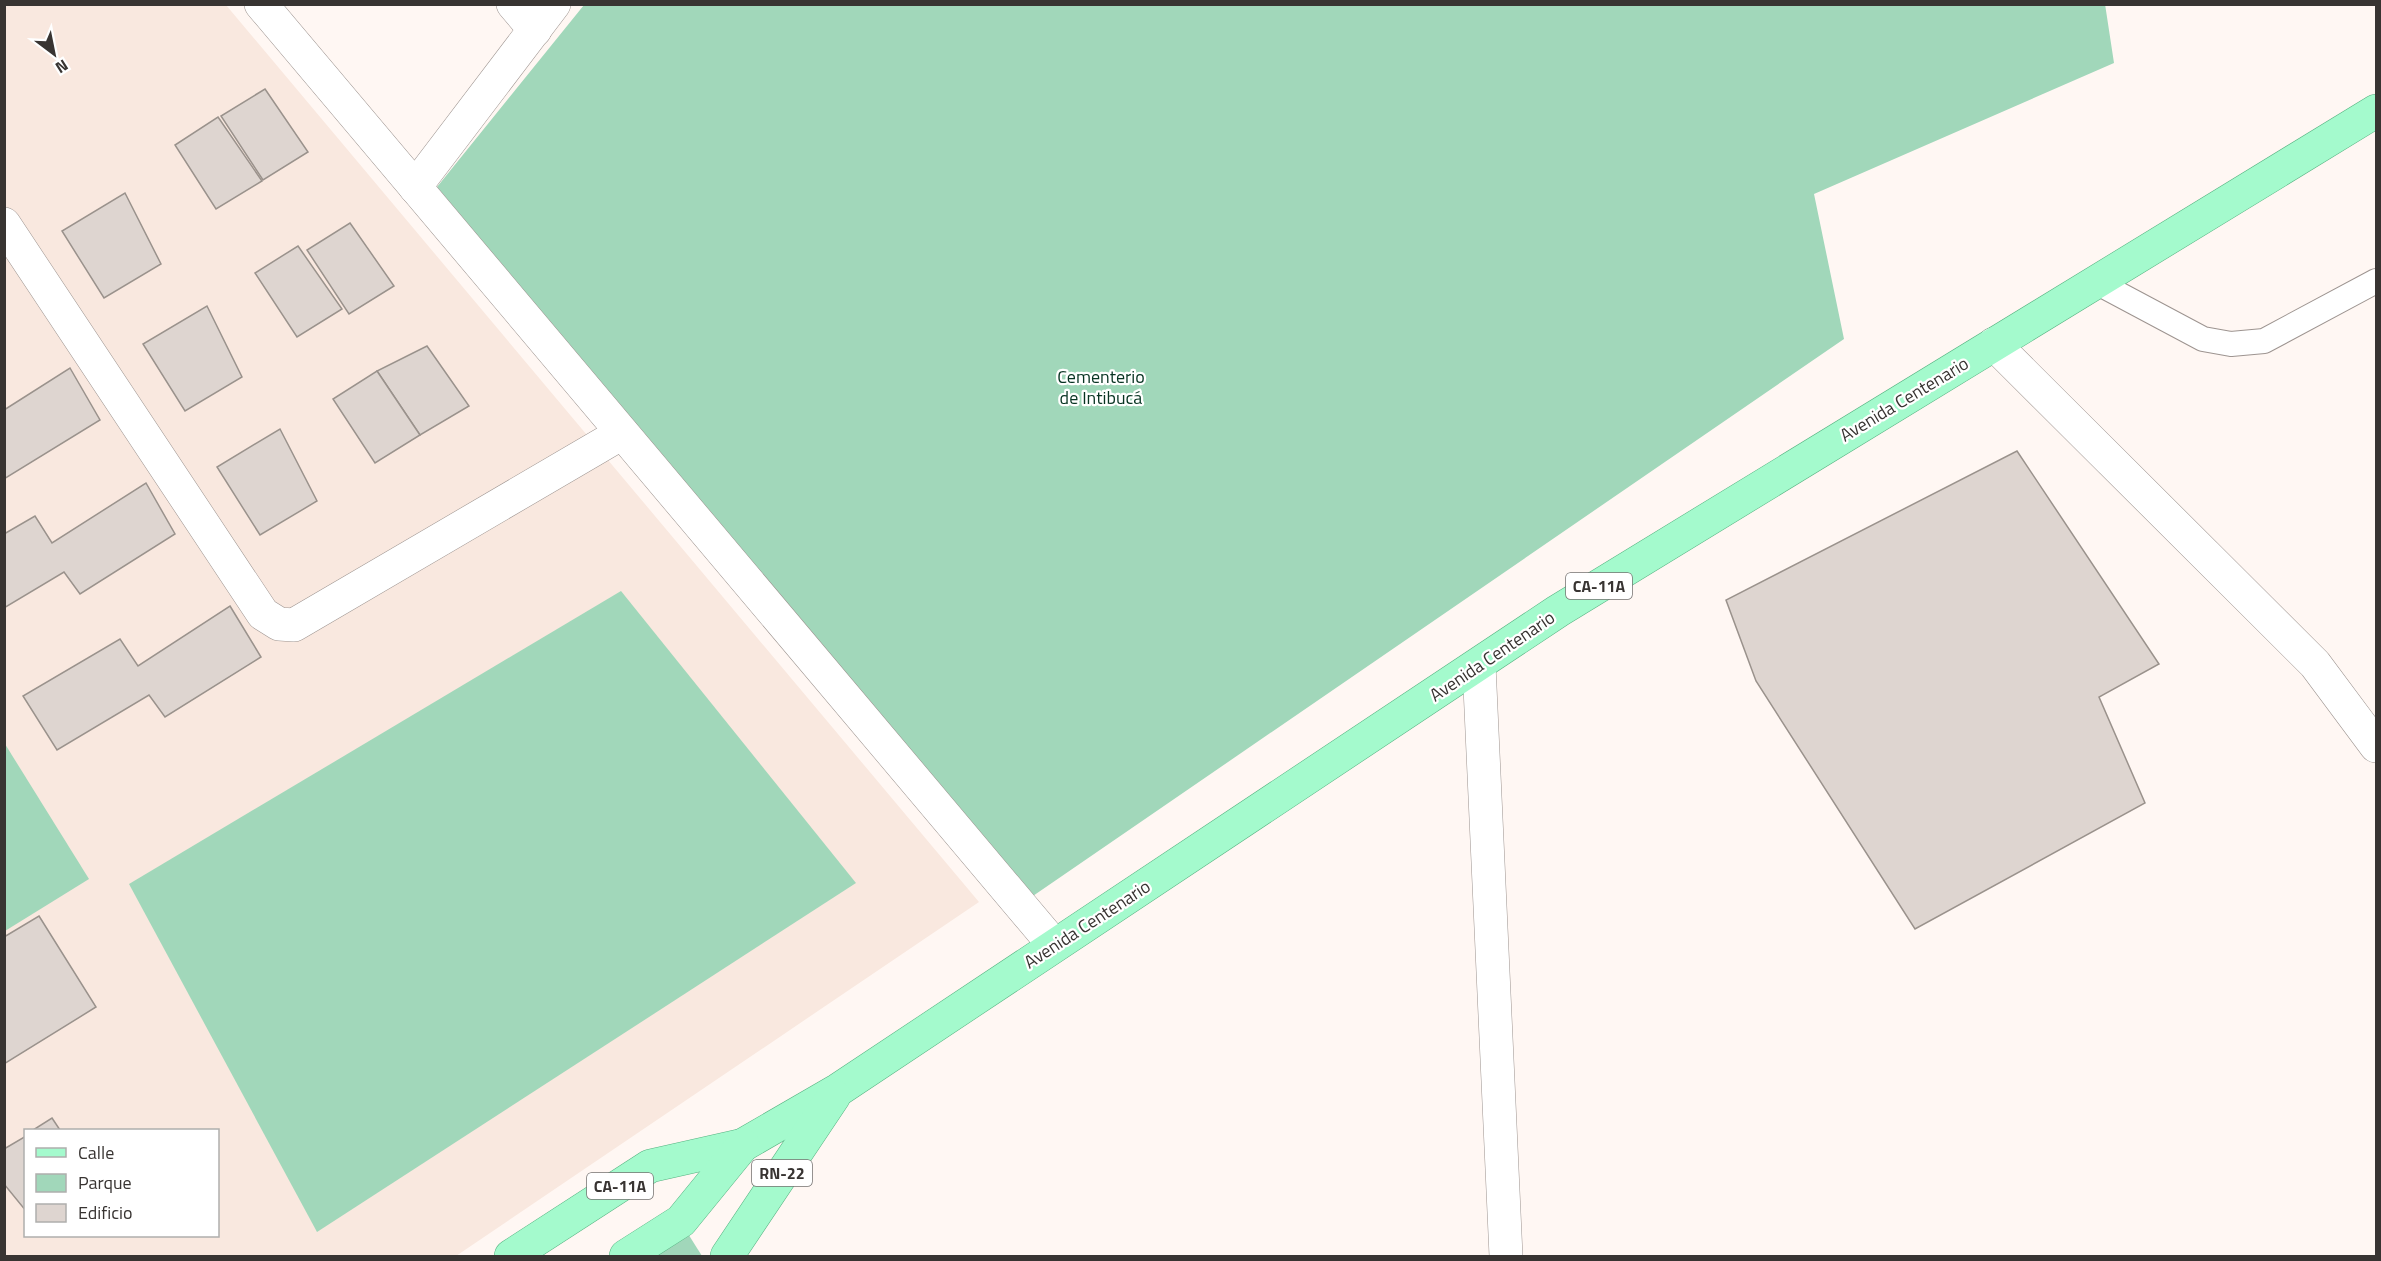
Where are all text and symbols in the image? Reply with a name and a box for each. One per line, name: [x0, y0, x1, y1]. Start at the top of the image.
north arrow: [24, 24, 84, 84]
text: N: [51, 54, 73, 80]
street label: Avenida Centenario: [1834, 350, 1974, 448]
park label: Cementerio de Intibucá: [1057, 363, 1145, 411]
road number: CA-11A: [1566, 573, 1632, 599]
street label: Avenida Centenario: [1424, 604, 1560, 708]
street label: Avenida Centenario: [1018, 873, 1156, 975]
legend: [24, 1129, 219, 1237]
text: Calle: [78, 1139, 114, 1166]
road number: RN-22: [752, 1160, 812, 1186]
text: Parque: [78, 1169, 132, 1196]
road number: CA-11A: [587, 1173, 653, 1199]
text: Edificio: [78, 1199, 132, 1226]

